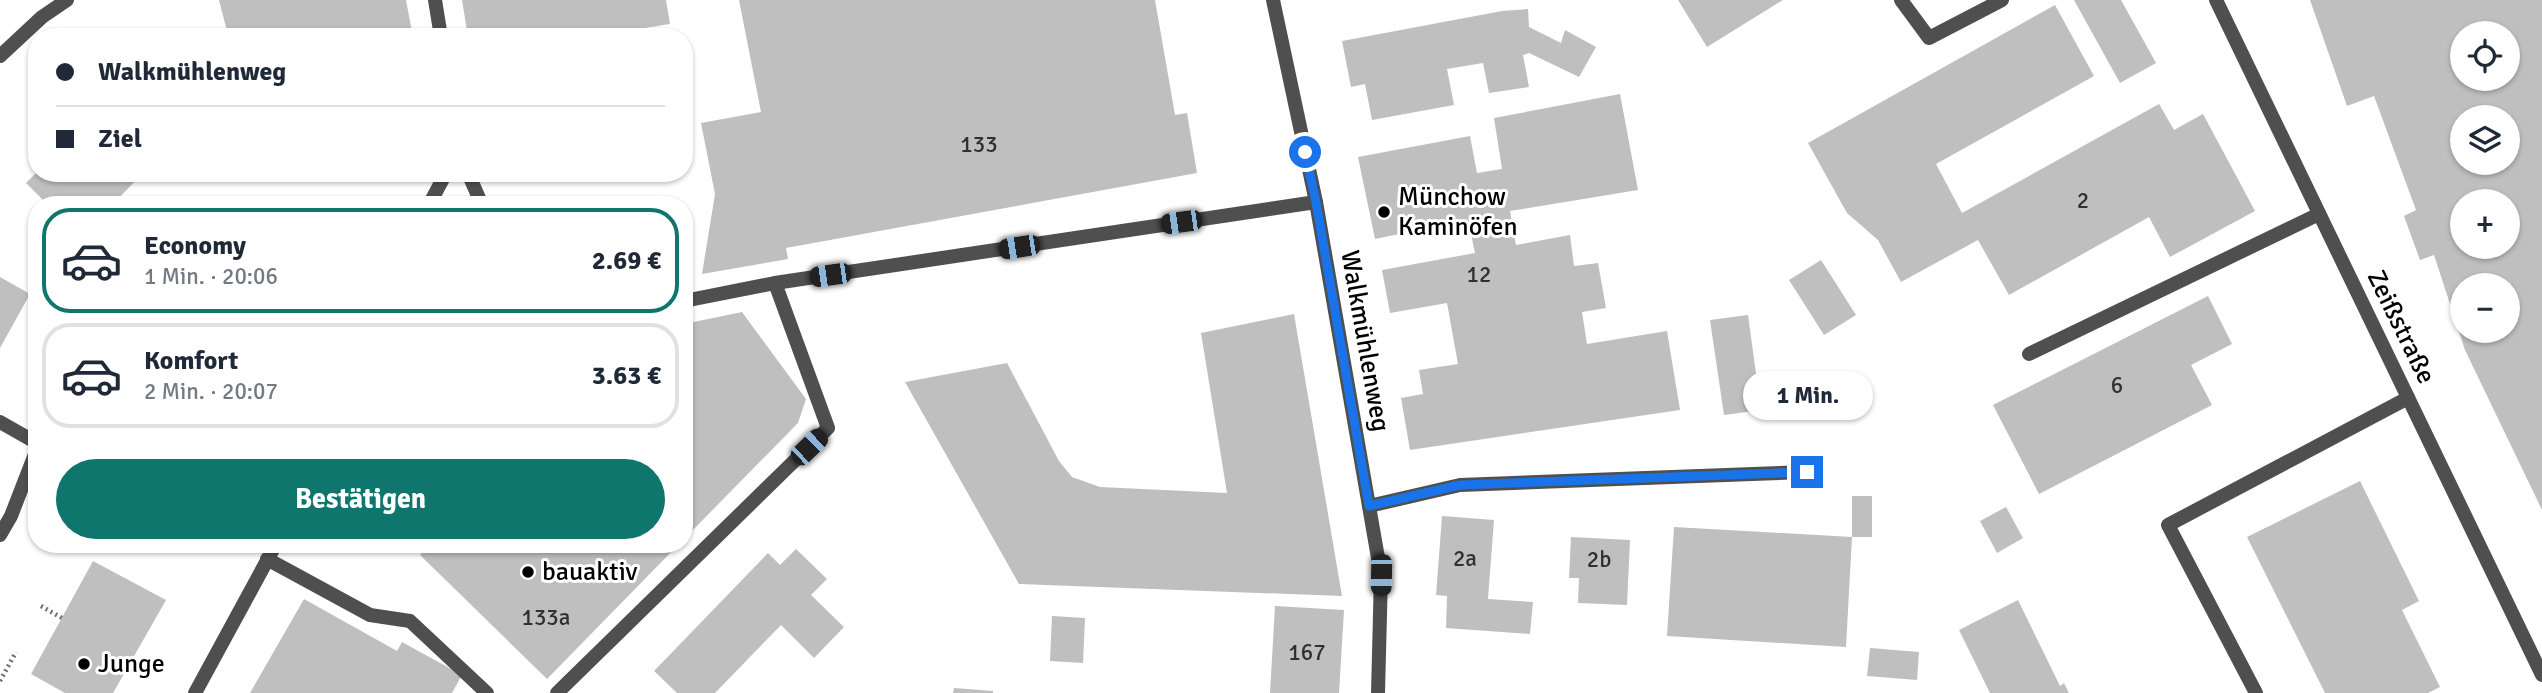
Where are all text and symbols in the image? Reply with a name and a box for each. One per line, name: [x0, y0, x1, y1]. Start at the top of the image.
map controls: [2450, 21, 2520, 343]
button: locate: [2450, 21, 2520, 91]
text: Walkmühlenweg: [98, 56, 286, 88]
button: layers: [2450, 105, 2520, 175]
text: Ziel: [98, 123, 142, 155]
house number: 133: [960, 130, 998, 159]
route start: [1289, 136, 1321, 168]
place label: Münchow Kaminöfen: [1398, 181, 1518, 243]
house number: 2: [2077, 186, 2089, 215]
button: +: [2450, 189, 2520, 259]
marker: Münchow Kaminöfen: [1376, 204, 1392, 220]
car: [1159, 209, 1204, 235]
icon: car: [60, 229, 123, 292]
text: Economy: [144, 230, 246, 262]
car: [997, 233, 1042, 261]
text: 2.69 €: [592, 245, 661, 277]
street label: Walkmühlenweg: [1333, 248, 1397, 434]
house number: 12: [1467, 260, 1491, 289]
text: 1 Min. · 20:06: [144, 262, 278, 291]
car: [808, 262, 853, 288]
street label: Zeißstraße: [2360, 265, 2442, 389]
button: −: [2450, 273, 2520, 343]
icon: car: [60, 344, 123, 407]
text: Komfort: [144, 345, 238, 377]
text: 3.63 €: [592, 360, 661, 392]
callout: 1 Min.: [1742, 370, 1872, 420]
house number: 6: [2111, 371, 2123, 400]
text: 2 Min. · 20:07: [144, 377, 278, 406]
text: 1 Min.: [1777, 381, 1839, 410]
car: [787, 425, 832, 469]
route end: [1791, 456, 1823, 488]
button: Bestätigen: [56, 459, 665, 539]
house number: 2a: [1453, 544, 1477, 573]
house number: 2b: [1587, 545, 1611, 574]
car: [1371, 554, 1392, 596]
place label: bauaktiv: [542, 556, 637, 588]
marker: bauaktiv: [520, 564, 536, 580]
house number: 133a: [522, 603, 570, 632]
house number: 167: [1288, 638, 1326, 667]
place label: Junge: [98, 648, 165, 680]
marker: Junge: [76, 656, 92, 672]

